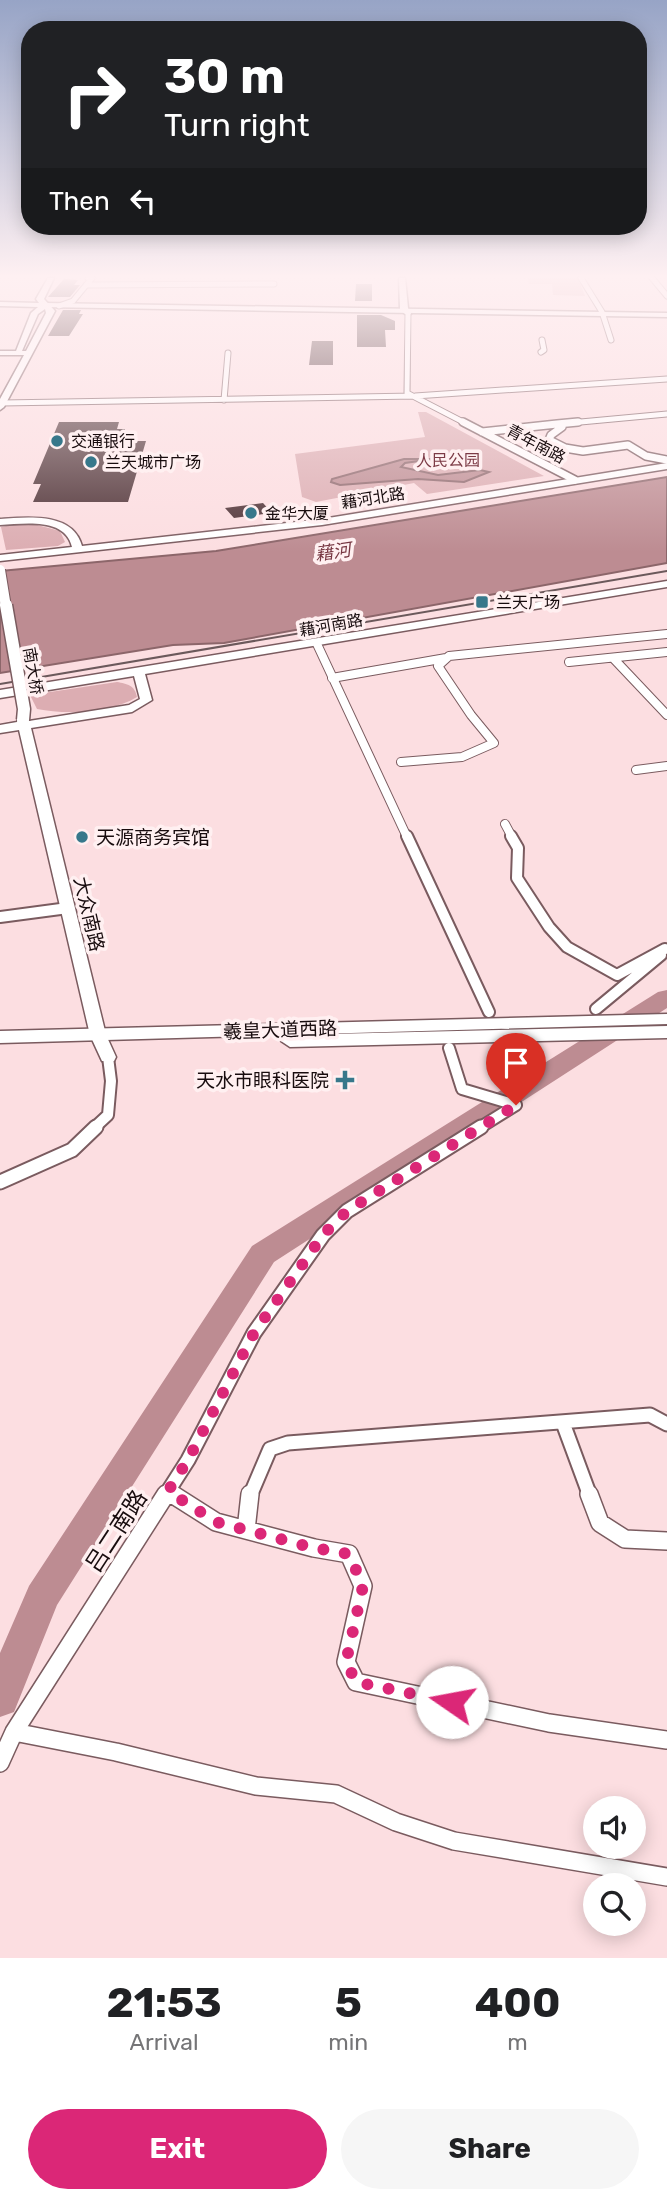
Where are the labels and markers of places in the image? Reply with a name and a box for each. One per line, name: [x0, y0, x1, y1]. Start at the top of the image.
place label: 交通银行: [71, 432, 135, 451]
marker: 交通银行: [49, 433, 65, 449]
place label: 兰天城市广场: [105, 453, 201, 472]
marker: 兰天城市广场: [83, 454, 99, 470]
place label: 金华大厦: [265, 504, 329, 523]
marker: 金华大厦: [243, 505, 259, 521]
place label: 兰天广场: [496, 593, 560, 612]
marker: 兰天广场: [474, 594, 490, 610]
place label: 天源商务宾馆: [96, 826, 210, 849]
marker: 天源商务宾馆: [74, 829, 90, 845]
pin: [486, 1033, 546, 1105]
place label: 天水市眼科医院: [196, 1069, 329, 1092]
marker: 天水市眼科医院: [335, 1070, 355, 1090]

